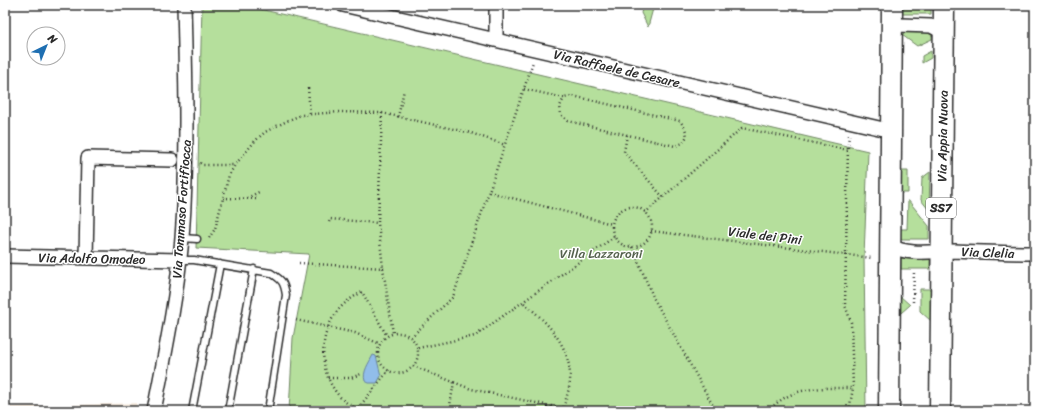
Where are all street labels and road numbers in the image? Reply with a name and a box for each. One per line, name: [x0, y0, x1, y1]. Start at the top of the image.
street label: Via Raffaele de Cesare: [551, 43, 683, 94]
street label: Via Appia Nuova: [930, 89, 955, 182]
street label: Via Tommaso Fortifiocca: [165, 138, 198, 279]
road number: SS7: [926, 198, 956, 218]
street label: Viale dei Pini: [727, 220, 803, 251]
street label: Via Clelia: [961, 240, 1015, 265]
street label: Via Adolfo Omodeo: [38, 246, 146, 271]

